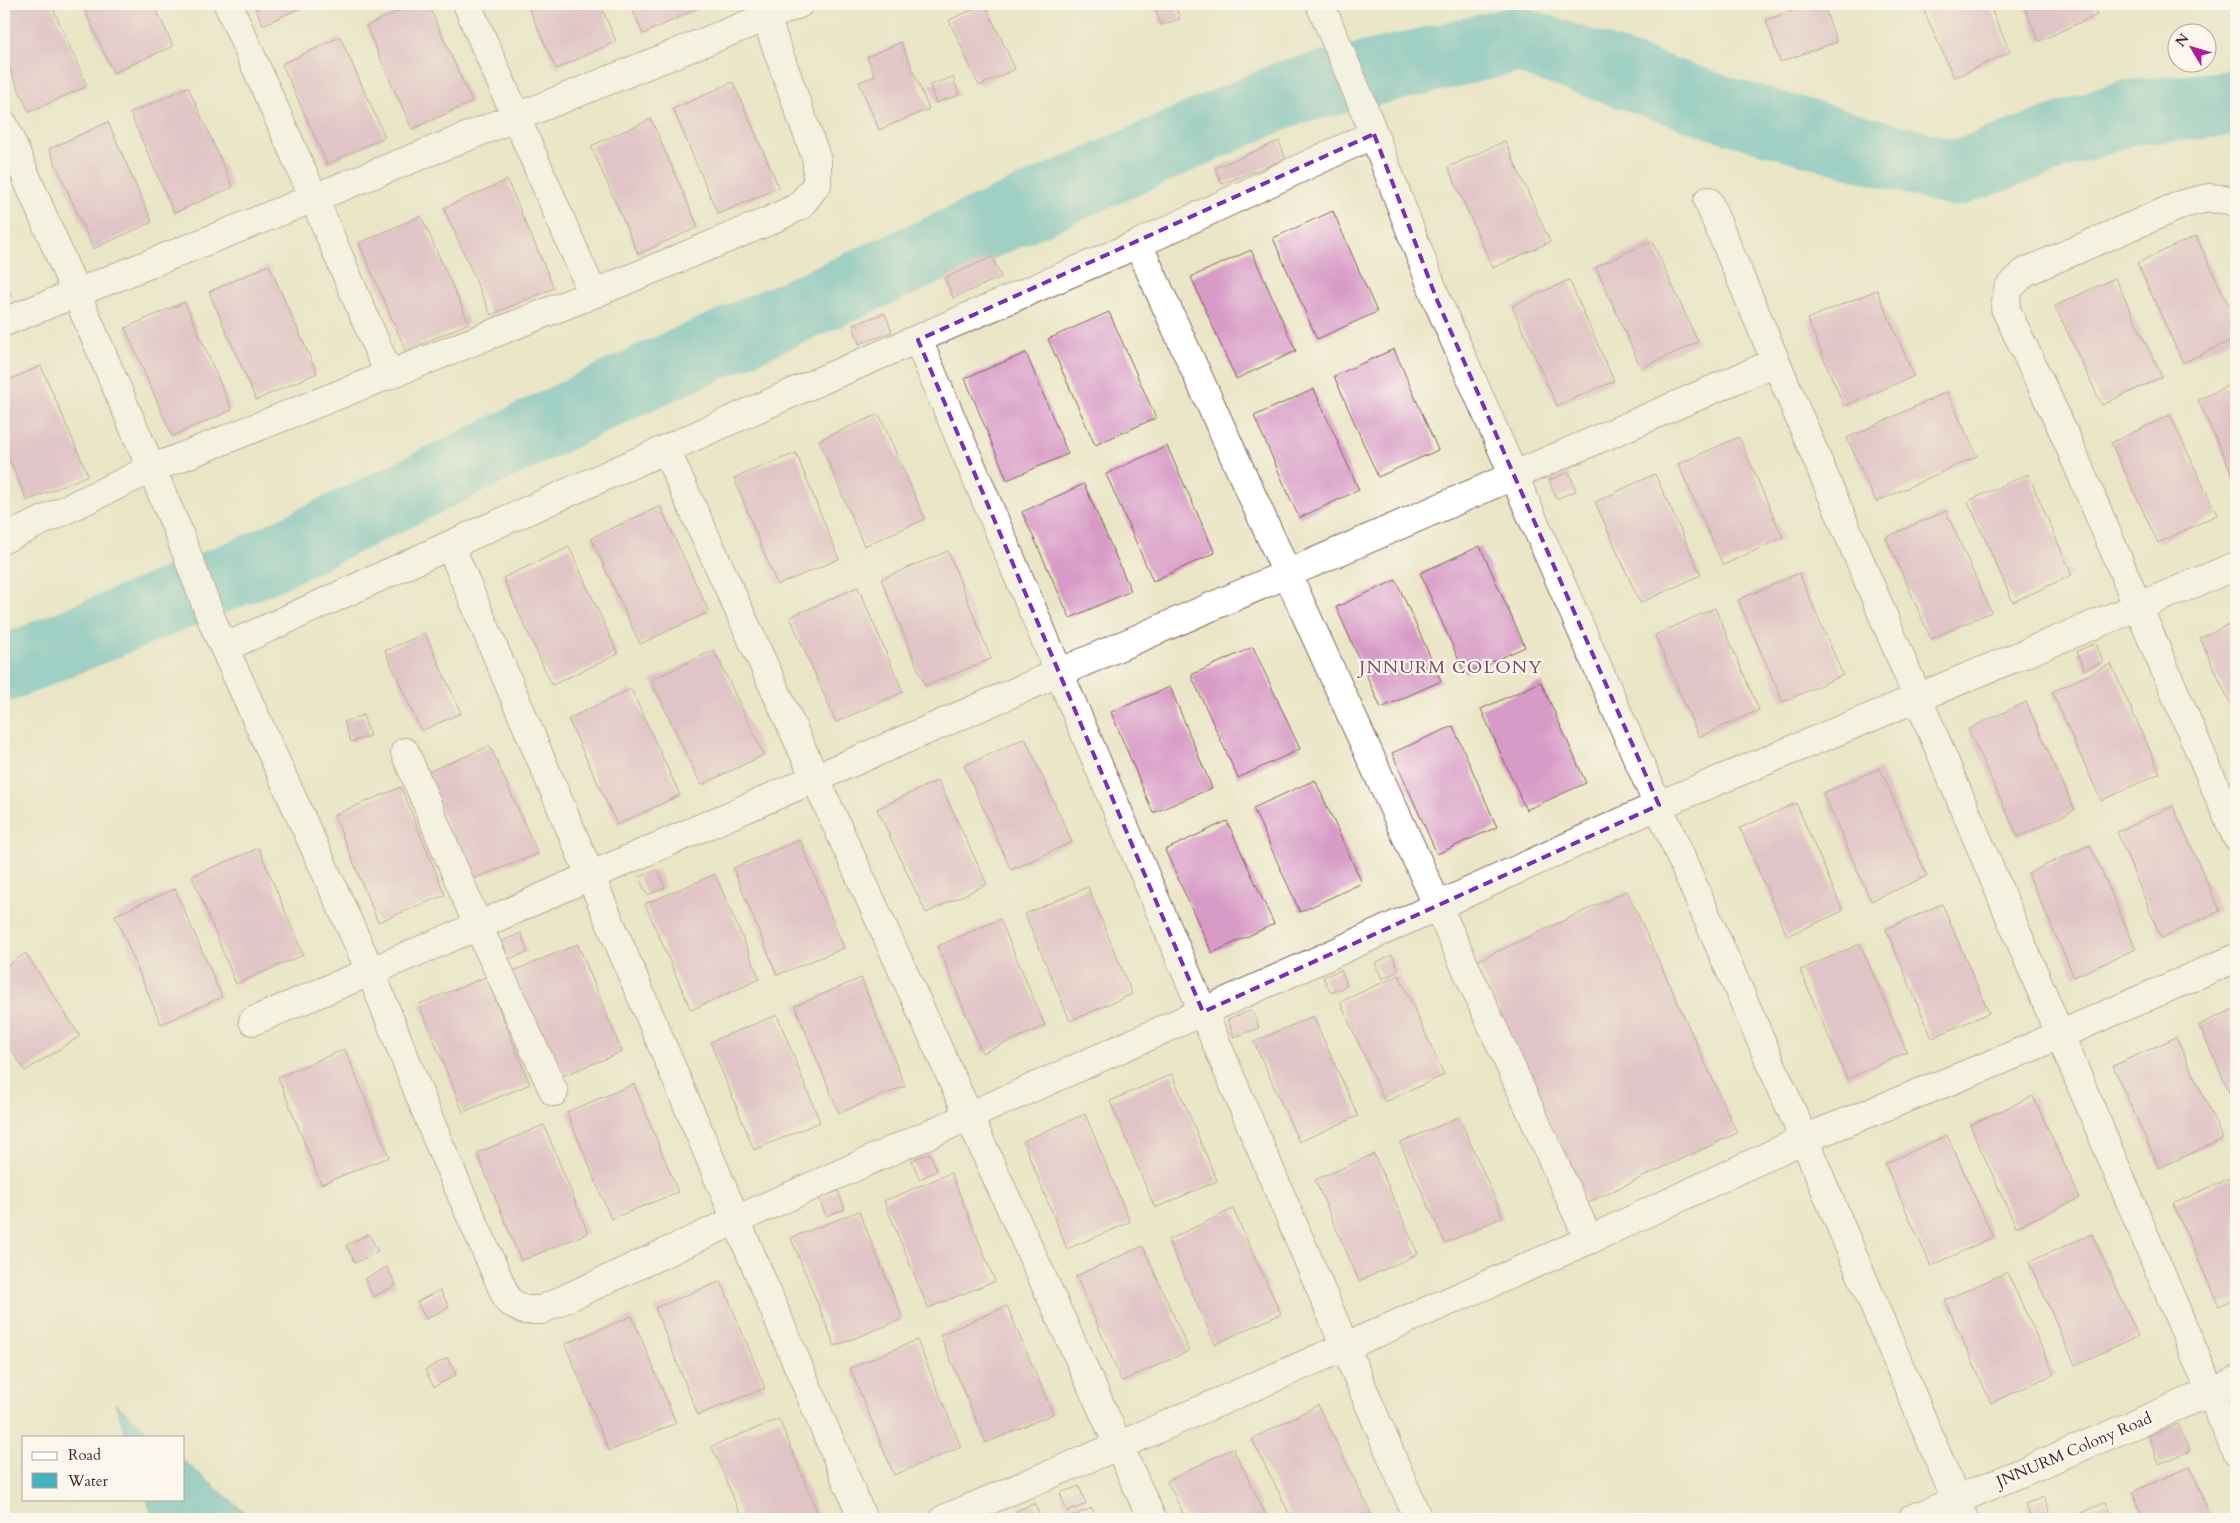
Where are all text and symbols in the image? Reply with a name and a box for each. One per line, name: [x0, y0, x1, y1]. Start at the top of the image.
north arrow: [2168, 22, 2218, 72]
text: N: [2171, 30, 2193, 51]
district label: JNNURM COLONY: [1356, 655, 1543, 680]
street label: JNNURM Colony Road: [1991, 1407, 2156, 1494]
legend: [22, 1436, 185, 1500]
text: Road: [68, 1445, 101, 1465]
text: Water: [67, 1471, 109, 1491]

